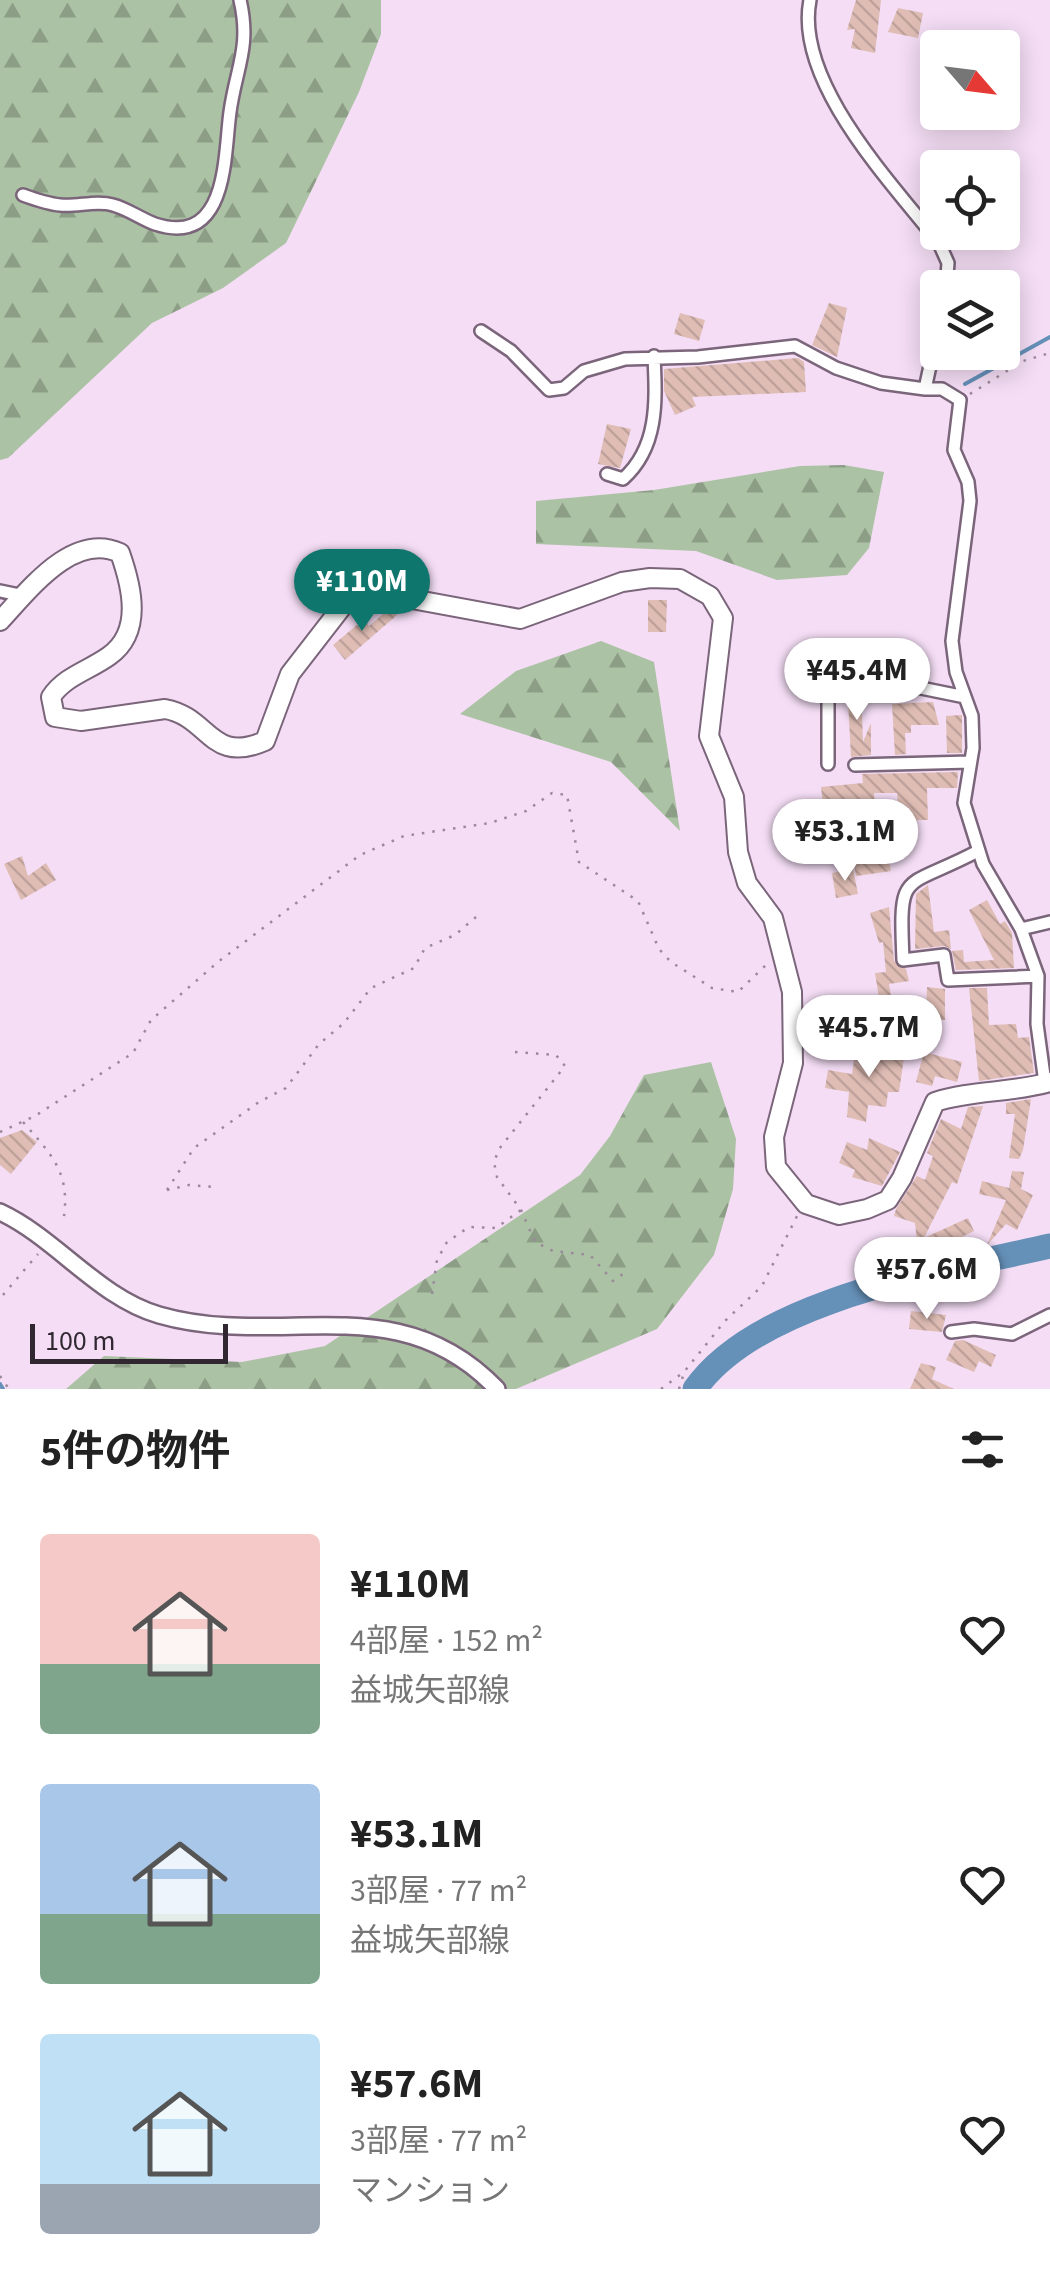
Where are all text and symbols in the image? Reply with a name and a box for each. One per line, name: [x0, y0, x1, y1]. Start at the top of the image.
north arrow: [920, 30, 1020, 130]
map controls: [920, 30, 1020, 370]
button: locate: [920, 150, 1020, 250]
button: layers: [920, 270, 1020, 370]
pin: ¥110M: [292, 549, 432, 634]
text: ¥110M: [316, 558, 408, 604]
pin: ¥45.4M: [776, 638, 938, 723]
text: ¥45.4M: [806, 647, 908, 693]
pin: ¥53.1M: [764, 799, 926, 884]
text: ¥53.1M: [794, 808, 896, 854]
pin: ¥45.7M: [788, 995, 950, 1080]
text: ¥45.7M: [818, 1004, 920, 1050]
pin: ¥57.6M: [846, 1237, 1008, 1322]
text: ¥57.6M: [876, 1246, 978, 1292]
scale bar: [30, 1319, 228, 1364]
text: 100 m: [45, 1321, 116, 1361]
text: 5件の物件: [40, 1422, 230, 1482]
icon: filters: [955, 1422, 1010, 1477]
text: ¥110M: [350, 1554, 471, 1614]
icon: home: [120, 1574, 240, 1694]
icon: heart: [955, 1607, 1010, 1662]
text: 4部屋 · 152 m²: [350, 1618, 543, 1664]
text: 益城矢部線: [350, 1668, 510, 1714]
text: ¥53.1M: [350, 1804, 483, 1864]
icon: home: [120, 1824, 240, 1944]
icon: heart: [955, 1857, 1010, 1912]
text: 3部屋 · 77 m²: [350, 1868, 527, 1914]
text: 益城矢部線: [350, 1918, 510, 1964]
text: ¥57.6M: [350, 2054, 483, 2114]
icon: home: [120, 2074, 240, 2194]
icon: heart: [955, 2107, 1010, 2162]
text: 3部屋 · 77 m²: [350, 2118, 527, 2164]
text: マンション: [350, 2168, 510, 2214]

